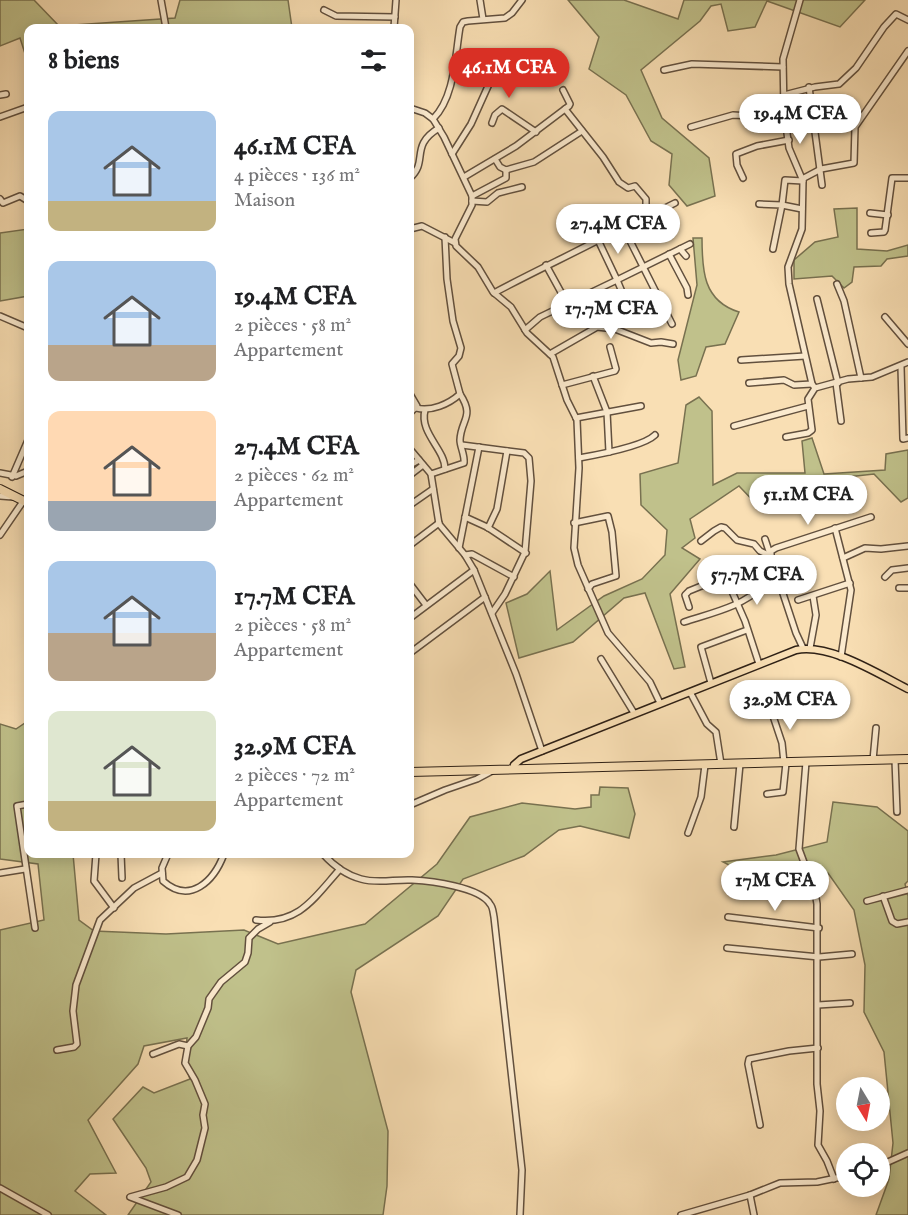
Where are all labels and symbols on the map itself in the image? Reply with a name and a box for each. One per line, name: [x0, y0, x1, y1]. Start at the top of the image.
pin: 46.1M CFA: [440, 48, 578, 99]
pin: 19.4M CFA: [731, 94, 869, 145]
pin: 27.4M CFA: [549, 204, 687, 255]
pin: 17.7M CFA: [542, 289, 680, 340]
pin: 51.1M CFA: [739, 475, 877, 526]
pin: 57.7M CFA: [688, 555, 826, 606]
pin: 32.9M CFA: [721, 680, 859, 731]
pin: 17M CFA: [720, 861, 830, 912]
north arrow: [836, 1077, 890, 1131]

